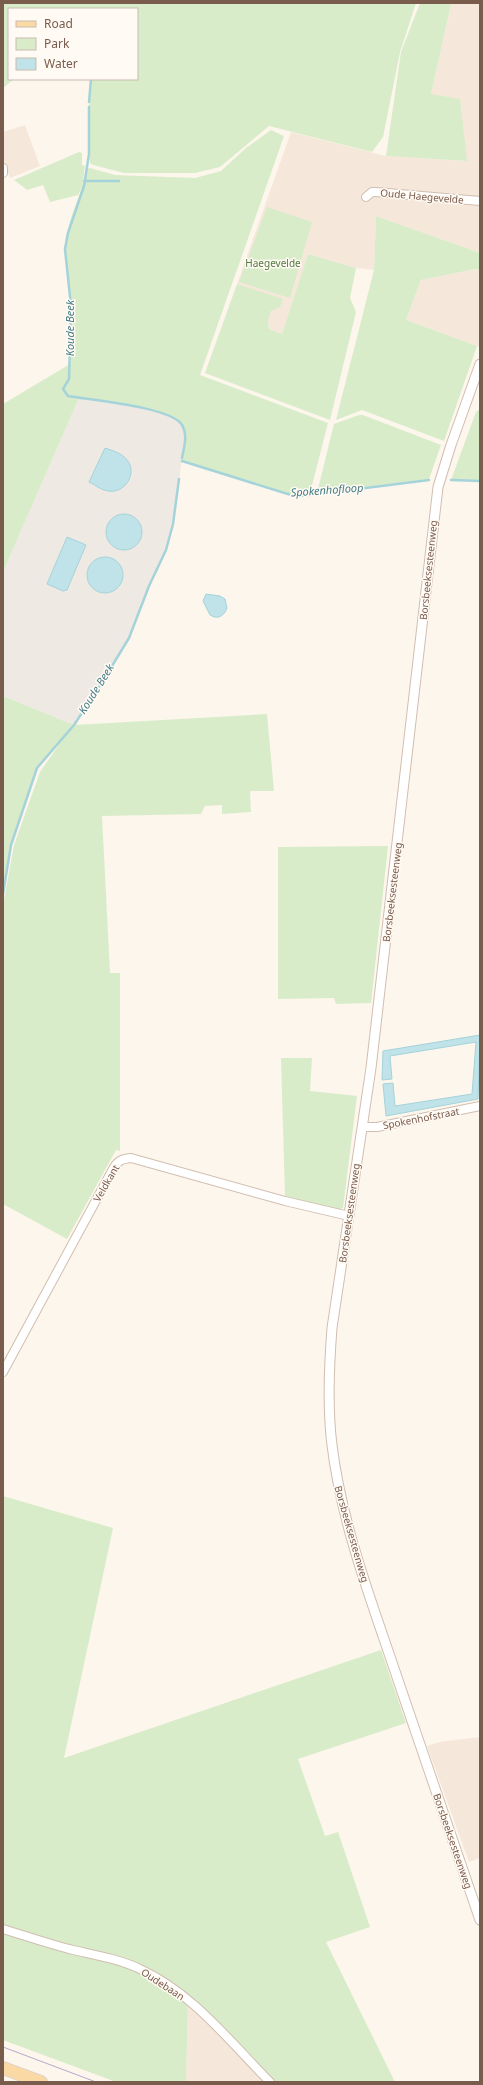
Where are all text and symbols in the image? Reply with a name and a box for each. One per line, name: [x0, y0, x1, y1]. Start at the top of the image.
legend: [8, 8, 138, 80]
text: Road: [44, 15, 73, 32]
text: Park: [44, 35, 70, 52]
text: Water: [44, 55, 78, 72]
street label: Oude Haegevelde: [380, 185, 465, 207]
park label: Haegevelde: [245, 256, 301, 270]
water label: Koude Beek: [62, 299, 77, 356]
water label: Spokenhofloop: [290, 479, 364, 500]
street label: Borsbeeksesteenweg: [416, 519, 440, 621]
water label: Koude Beek: [74, 660, 117, 717]
street label: Borsbeeksesteenweg: [379, 841, 405, 943]
street label: Spokenhofstraat: [382, 1104, 461, 1132]
street label: Veldkant: [90, 1161, 122, 1204]
street label: Borsbeeksesteenweg: [335, 1162, 363, 1264]
street label: Borsbeeksesteenweg: [331, 1484, 373, 1584]
street label: Borsbeeksesteenweg: [430, 1791, 476, 1891]
street label: Oudebaan: [138, 1965, 188, 2003]

